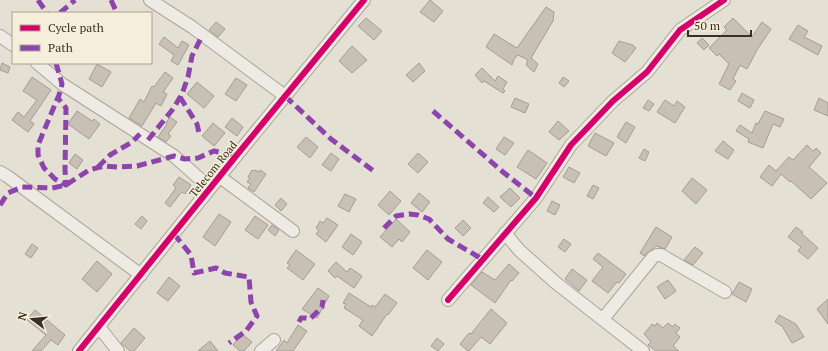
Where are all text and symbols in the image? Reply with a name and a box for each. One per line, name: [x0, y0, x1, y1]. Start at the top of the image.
legend: [12, 12, 152, 64]
scale bar: [688, 12, 751, 38]
text: 50 m: [694, 18, 721, 33]
text: Cycle path: [48, 20, 104, 35]
text: Path: [48, 40, 73, 55]
street label: Telecom Road: [186, 138, 240, 200]
north arrow: [12, 299, 52, 339]
text: N: [15, 310, 30, 322]

